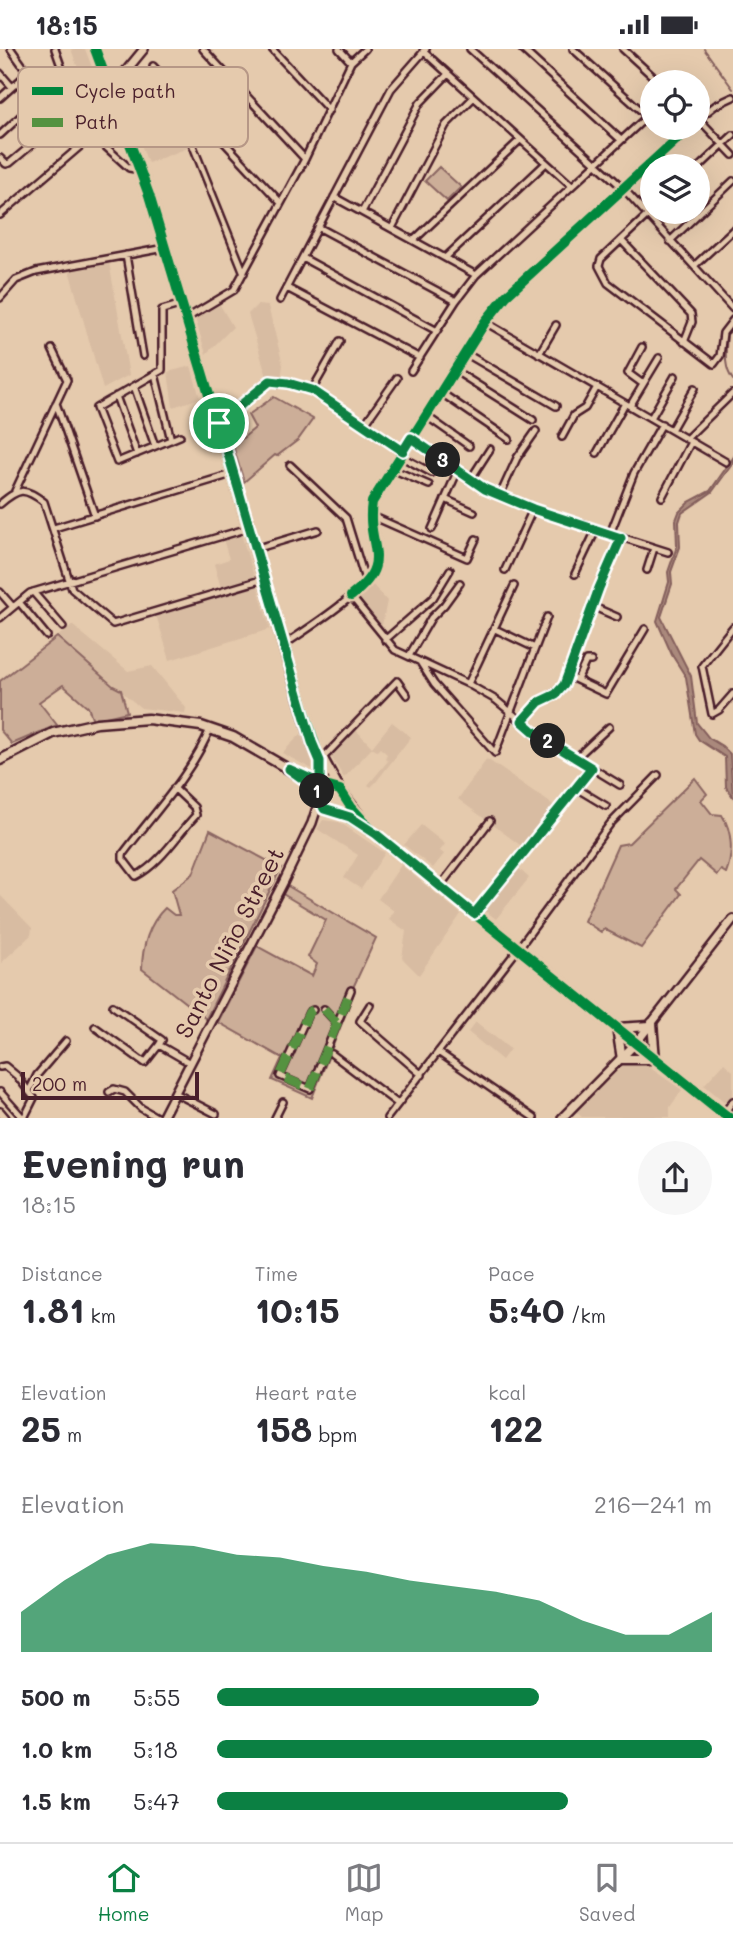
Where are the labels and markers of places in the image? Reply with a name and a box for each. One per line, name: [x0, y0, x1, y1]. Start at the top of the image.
pin: [189, 393, 249, 453]
pin: 3: [426, 443, 460, 477]
pin: 2: [530, 723, 566, 759]
pin: 1: [300, 773, 334, 809]

